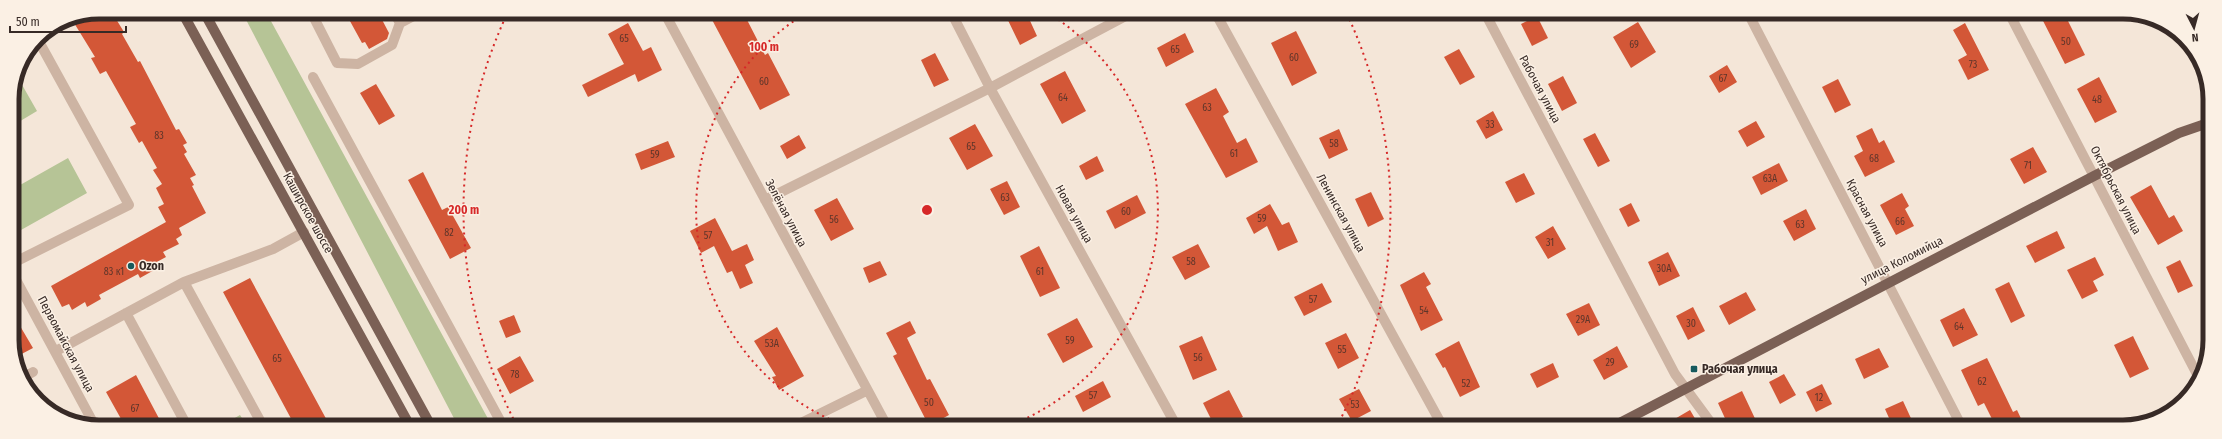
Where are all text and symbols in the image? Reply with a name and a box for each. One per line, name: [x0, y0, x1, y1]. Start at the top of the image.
scale bar: [10, 8, 126, 34]
north arrow: [2174, 8, 2214, 48]
text: 50 m: [16, 15, 40, 29]
text: N: [2191, 31, 2199, 44]
house number: 65: [619, 33, 629, 45]
house number: 50: [2061, 36, 2071, 48]
house number: 69: [1629, 39, 1639, 51]
text: 100 m: [749, 40, 779, 54]
house number: 65: [1170, 44, 1180, 56]
house number: 60: [1289, 52, 1299, 64]
street label: Рабочая улица: [1516, 53, 1564, 125]
house number: 73: [1969, 59, 1978, 71]
house number: 67: [1719, 73, 1727, 85]
house number: 60: [759, 76, 769, 88]
house number: 64: [1058, 92, 1068, 104]
house number: 48: [2092, 94, 2102, 106]
house number: 63: [1202, 102, 1212, 114]
house number: 33: [1485, 119, 1495, 131]
house number: 83: [154, 130, 164, 142]
house number: 58: [1329, 138, 1339, 150]
house number: 65: [966, 141, 976, 153]
street label: Октябрьская улица: [2088, 144, 2144, 237]
house number: 61: [1230, 148, 1238, 160]
house number: 59: [650, 149, 660, 161]
house number: 68: [1869, 153, 1879, 165]
house number: 71: [2024, 160, 2032, 172]
street label: Каширское шоссе: [280, 170, 336, 256]
street label: Ленинская улица: [1314, 171, 1368, 255]
house number: 63А: [1763, 173, 1778, 185]
street label: Зелёная улица: [762, 177, 810, 249]
street label: Красная улица: [1843, 177, 1891, 249]
street label: Новая улица: [1052, 183, 1096, 246]
house number: 63: [1000, 192, 1010, 204]
text: 200 m: [448, 203, 479, 217]
centre of rings: [920, 203, 934, 217]
house number: 60: [1121, 206, 1131, 218]
house number: 59: [1257, 213, 1267, 225]
house number: 56: [829, 214, 839, 226]
house number: 66: [1895, 216, 1905, 228]
house number: 63: [1795, 219, 1805, 231]
house number: 82: [444, 227, 454, 239]
house number: 57: [704, 230, 712, 242]
street label: улица Коломийца: [1859, 233, 1945, 287]
house number: 31: [1546, 237, 1554, 249]
house number: 58: [1186, 256, 1196, 268]
place label: Ozon: [139, 259, 164, 273]
marker: Ozon: [126, 261, 136, 271]
house number: 30А: [1657, 263, 1672, 275]
house number: 83 к1: [104, 266, 124, 278]
house number: 61: [1036, 266, 1044, 278]
street label: Первомайская улица: [35, 294, 97, 395]
house number: 57: [1309, 294, 1317, 306]
house number: 54: [1419, 305, 1429, 317]
house number: 29А: [1576, 314, 1591, 326]
house number: 30: [1686, 318, 1696, 330]
house number: 64: [1954, 321, 1964, 333]
house number: 59: [1065, 335, 1075, 347]
house number: 53А: [765, 338, 780, 350]
house number: 55: [1337, 344, 1347, 356]
house number: 56: [1193, 352, 1203, 364]
house number: 65: [272, 353, 282, 365]
house number: 29: [1605, 357, 1615, 369]
place label: Рабочая улица: [1702, 362, 1778, 376]
marker: Рабочая улица: [1689, 364, 1699, 374]
house number: 78: [511, 369, 519, 381]
house number: 62: [1977, 376, 1987, 388]
house number: 52: [1462, 378, 1471, 390]
house number: 57: [1089, 390, 1097, 402]
house number: 12: [1815, 392, 1824, 404]
house number: 50: [924, 397, 934, 409]
house number: 53: [1350, 399, 1360, 411]
house number: 67: [131, 403, 139, 415]

